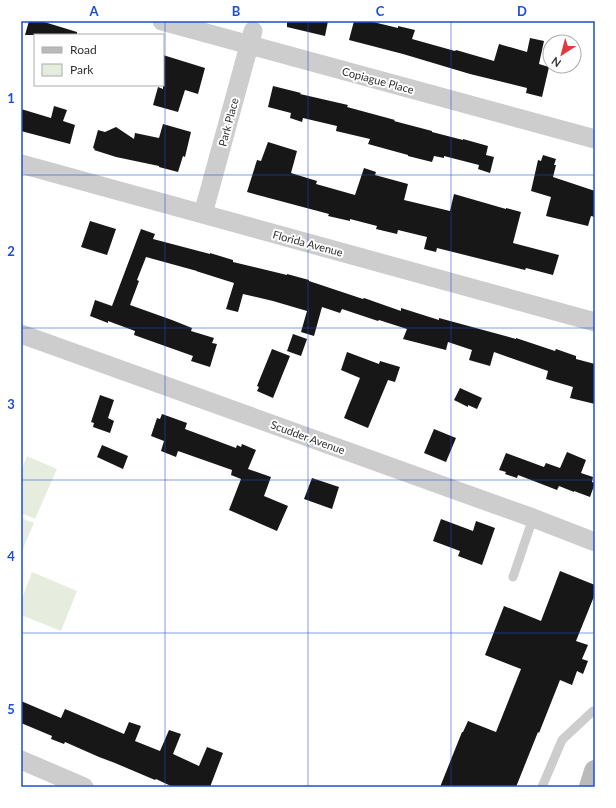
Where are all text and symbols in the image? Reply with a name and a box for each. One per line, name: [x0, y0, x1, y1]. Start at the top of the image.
text: A: [88, 3, 99, 19]
text: B: [232, 3, 241, 19]
text: C: [376, 3, 385, 19]
text: D: [517, 3, 527, 19]
legend: [34, 34, 164, 86]
north arrow: [542, 34, 582, 74]
text: Road: [70, 42, 97, 57]
text: N: [549, 55, 563, 70]
text: Park: [70, 62, 94, 77]
street label: Copiague Place: [341, 64, 416, 96]
text: 1: [7, 90, 15, 106]
street label: Park Place: [215, 96, 241, 148]
street label: Florida Avenue: [271, 227, 345, 259]
text: 2: [7, 243, 15, 259]
text: 3: [7, 396, 15, 412]
street label: Scudder Avenue: [269, 418, 347, 457]
text: 4: [7, 548, 15, 564]
text: 5: [7, 701, 15, 717]

